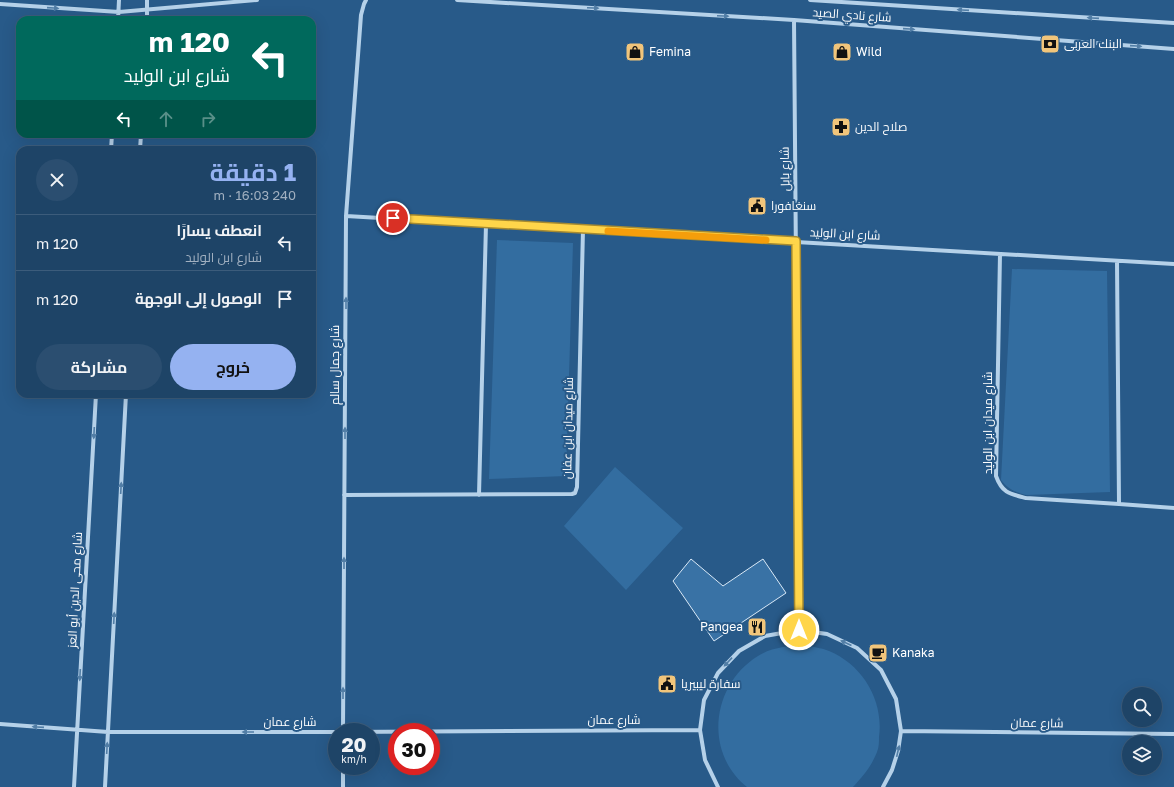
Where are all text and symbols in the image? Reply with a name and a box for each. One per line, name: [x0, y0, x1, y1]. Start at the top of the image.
one-way arrow: [47, 4, 59, 11]
street label: شارع نادي الصيد: [812, 4, 892, 28]
one-way arrow: [587, 5, 599, 12]
one-way arrow: [957, 6, 969, 13]
one-way arrow: [717, 13, 730, 19]
one-way arrow: [1087, 14, 1099, 21]
text: 120 m: [149, 25, 230, 58]
one-way arrow: [903, 26, 915, 33]
icon: left: [244, 32, 296, 84]
bank icon: البنك العربى: [1039, 33, 1061, 55]
place label: البنك العربى: [1064, 36, 1122, 51]
shop icon: Femina: [624, 41, 646, 63]
shop icon: Wild: [831, 41, 853, 63]
one-way arrow: [1130, 43, 1142, 50]
place label: Femina: [649, 44, 691, 59]
place label: Wild: [856, 44, 882, 59]
text: شارع ابن الوليد: [124, 64, 230, 86]
icon: left: [113, 108, 135, 130]
icon: ahead: [155, 108, 177, 130]
icon: right: [197, 108, 219, 130]
pharmacy icon: صلاح الدين: [830, 116, 852, 138]
place label: صلاح الدين: [855, 119, 907, 135]
street label: شارع بابل: [777, 147, 793, 191]
text: 1 دقيقة: [210, 157, 296, 186]
button: close: [36, 159, 78, 201]
text: 240 m · 16:03: [214, 187, 296, 203]
public building icon: سنغافورا: [746, 195, 768, 217]
place label: سنغافورا: [771, 198, 816, 213]
pin: [376, 201, 410, 235]
icon: arrive: [382, 207, 404, 229]
text: انعطف يسارًا: [176, 221, 262, 239]
street label: شارع ابن الوليد: [809, 224, 881, 244]
icon: left: [274, 232, 296, 254]
text: 120 m: [36, 234, 78, 252]
text: شارع ابن الوليد: [185, 249, 262, 265]
icon: arrive: [274, 288, 296, 310]
text: الوصول إلى الوجهة: [135, 289, 262, 307]
text: 120 m: [36, 290, 78, 308]
one-way arrow: [343, 296, 349, 309]
street label: شارع جمال سالم: [327, 325, 343, 405]
button: مشاركة: [36, 344, 162, 390]
button: خروج: [170, 344, 296, 390]
street label: شارع ميدان ابن الوليد: [980, 372, 996, 474]
street label: شارع ميدان ابن عفان: [559, 377, 577, 479]
one-way arrow: [342, 426, 348, 439]
one-way arrow: [91, 427, 98, 439]
one-way arrow: [118, 482, 125, 494]
street label: شارع محى الدين أبو العز: [64, 531, 86, 650]
one-way arrow: [341, 556, 347, 569]
position arrow: [778, 609, 820, 651]
one-way arrow: [111, 612, 118, 624]
restaurant icon: Pangea: [746, 616, 768, 638]
place label: Pangea: [700, 619, 743, 634]
one-way arrow: [841, 640, 852, 646]
cafe icon: Kanaka: [867, 642, 889, 664]
place label: Kanaka: [892, 645, 935, 660]
one-way arrow: [723, 657, 733, 667]
one-way arrow: [76, 668, 83, 681]
public building icon: سفارة ليبيريا: [656, 673, 678, 695]
place label: سفارة ليبيريا: [681, 676, 741, 691]
one-way arrow: [340, 686, 346, 699]
map controls: [1122, 687, 1162, 775]
button: search: [1122, 687, 1162, 727]
street label: شارع عمان: [588, 712, 641, 728]
street label: شارع عمان: [264, 714, 317, 730]
street label: شارع عمان: [1010, 715, 1064, 731]
speed limit sign: 30: [388, 723, 440, 775]
one-way arrow: [32, 724, 44, 731]
one-way arrow: [241, 729, 254, 735]
text: 20: [341, 732, 367, 756]
button: layers: [1122, 735, 1162, 775]
one-way arrow: [104, 742, 111, 754]
one-way arrow: [895, 745, 901, 758]
text: km/h: [341, 753, 367, 765]

